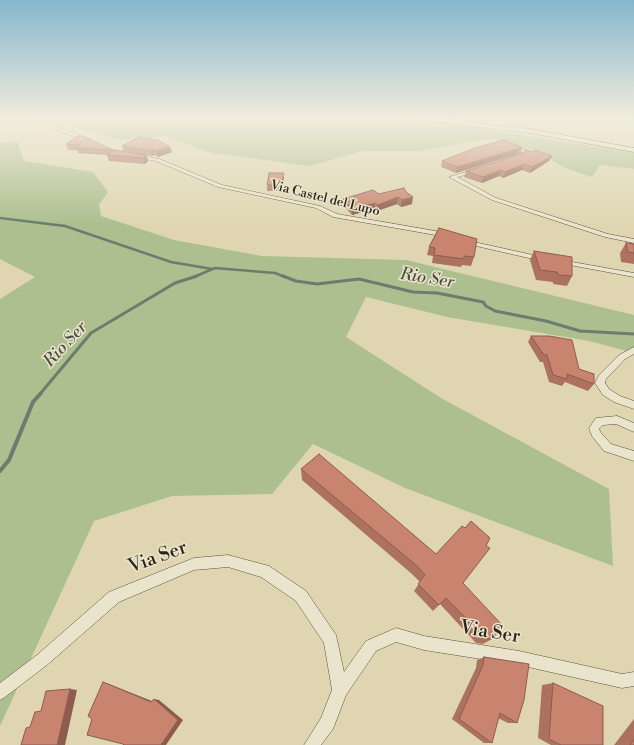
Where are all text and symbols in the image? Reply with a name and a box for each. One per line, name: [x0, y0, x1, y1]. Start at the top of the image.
street label: Via Castel del Lupo: [269, 178, 381, 220]
water label: Rio Ser: [398, 265, 456, 293]
water label: Rio Ser: [40, 318, 92, 372]
street label: Via Ser: [125, 537, 191, 579]
street label: Via Ser: [458, 617, 522, 649]

